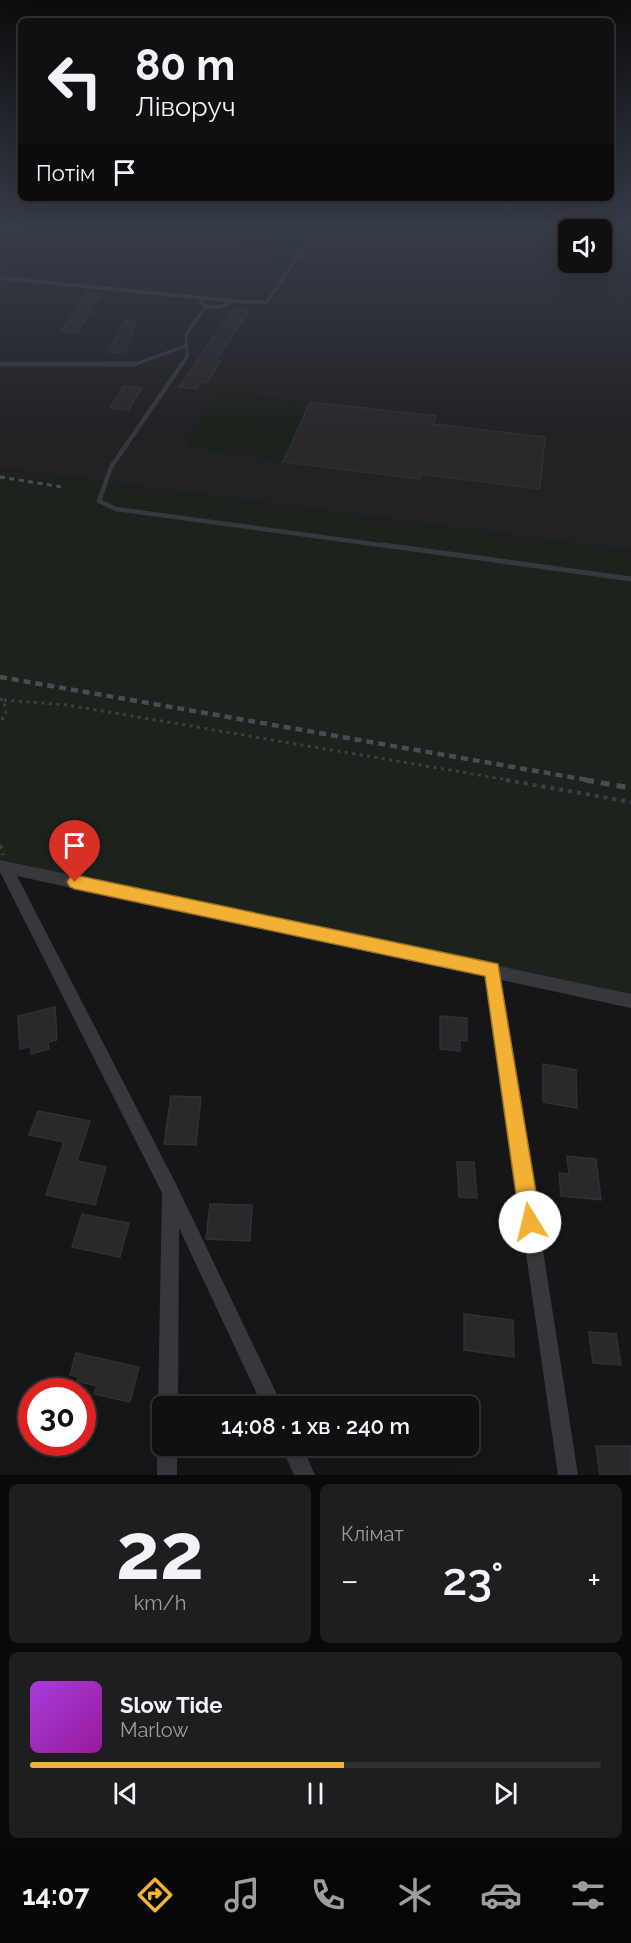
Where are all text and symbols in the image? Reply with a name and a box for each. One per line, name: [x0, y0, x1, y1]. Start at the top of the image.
text: 80 m: [135, 41, 235, 90]
icon: left: [36, 42, 114, 120]
text: Ліворуч: [135, 91, 236, 122]
icon: arrive: [108, 156, 141, 189]
text: Потім: [36, 160, 96, 186]
map controls: [558, 219, 612, 273]
button: sound: [558, 219, 612, 273]
pin: [49, 820, 100, 882]
icon: arrive: [58, 829, 91, 862]
position arrow: [498, 1190, 562, 1254]
speed limit sign: 30: [18, 1378, 96, 1456]
text: 14:08 · 1 хв · 240 m: [221, 1413, 410, 1439]
text: 22: [116, 1506, 204, 1597]
text: Клімат: [341, 1522, 404, 1546]
text: 23°: [443, 1553, 504, 1606]
text: −: [341, 1561, 359, 1600]
text: +: [587, 1561, 601, 1600]
text: km/h: [134, 1591, 186, 1615]
text: Slow Tide: [120, 1692, 222, 1718]
text: Marlow: [120, 1718, 189, 1742]
icon: previous: [109, 1777, 142, 1810]
icon: pause: [299, 1777, 332, 1810]
icon: next: [489, 1777, 522, 1810]
icon: directions: [134, 1874, 176, 1916]
icon: music: [221, 1874, 263, 1916]
icon: phone: [307, 1874, 349, 1916]
icon: climate: [394, 1874, 436, 1916]
icon: car: [480, 1874, 522, 1916]
icon: filters: [567, 1874, 609, 1916]
text: 14:07: [22, 1880, 89, 1911]

